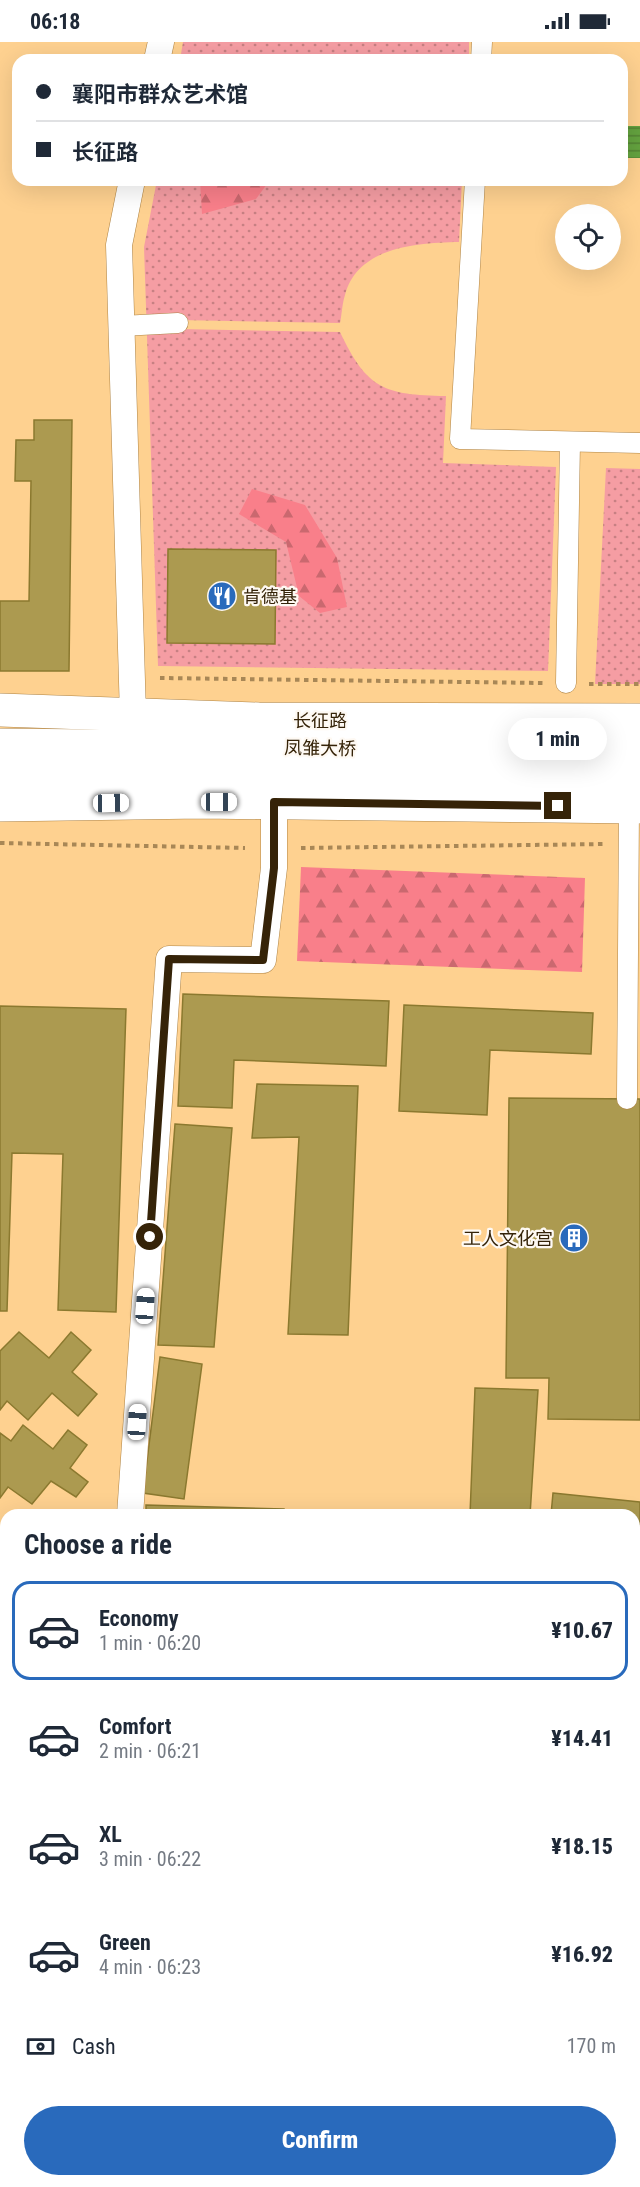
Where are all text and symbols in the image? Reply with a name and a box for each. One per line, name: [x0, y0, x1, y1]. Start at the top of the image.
text: 06:18: [30, 9, 81, 34]
text: 襄阳市群众艺术馆: [72, 82, 248, 107]
text: 长征路: [72, 140, 138, 165]
map controls: [555, 204, 621, 270]
button: locate: [555, 204, 621, 270]
restaurant icon: 肯德基: [206, 580, 238, 612]
place label: 肯德基: [243, 586, 297, 607]
street label: 长征路: [293, 710, 347, 731]
callout: 1 min: [508, 719, 608, 761]
text: 1 min: [535, 727, 580, 751]
street label: 凤雏大桥: [284, 737, 356, 759]
route end: [544, 792, 571, 819]
car: [201, 793, 237, 811]
car: [93, 794, 129, 812]
building icon: 工人文化宫: [558, 1222, 590, 1254]
route start: [136, 1223, 163, 1250]
place label: 工人文化宫: [463, 1228, 553, 1249]
car: [135, 1287, 155, 1325]
car: [127, 1403, 147, 1441]
text: Choose a ride: [24, 1529, 172, 1561]
icon: car: [27, 1604, 81, 1658]
text: Economy: [99, 1606, 179, 1631]
text: ¥10.67: [551, 1618, 613, 1643]
text: 1 min · 06:20: [99, 1631, 201, 1655]
icon: car: [27, 1712, 81, 1766]
text: Comfort: [99, 1714, 172, 1739]
text: ¥14.41: [551, 1726, 613, 1751]
text: 2 min · 06:21: [99, 1739, 201, 1763]
icon: car: [27, 1820, 81, 1874]
text: XL: [99, 1822, 122, 1847]
text: ¥18.15: [551, 1834, 613, 1859]
text: 3 min · 06:22: [99, 1847, 201, 1871]
icon: car: [27, 1928, 81, 1982]
text: Green: [99, 1930, 151, 1955]
text: ¥16.92: [551, 1942, 613, 1967]
text: 4 min · 06:23: [99, 1955, 201, 1979]
icon: cash: [24, 2030, 57, 2063]
text: Cash: [72, 2034, 116, 2059]
text: 170 m: [567, 2034, 616, 2058]
button: Confirm: [24, 2106, 616, 2175]

